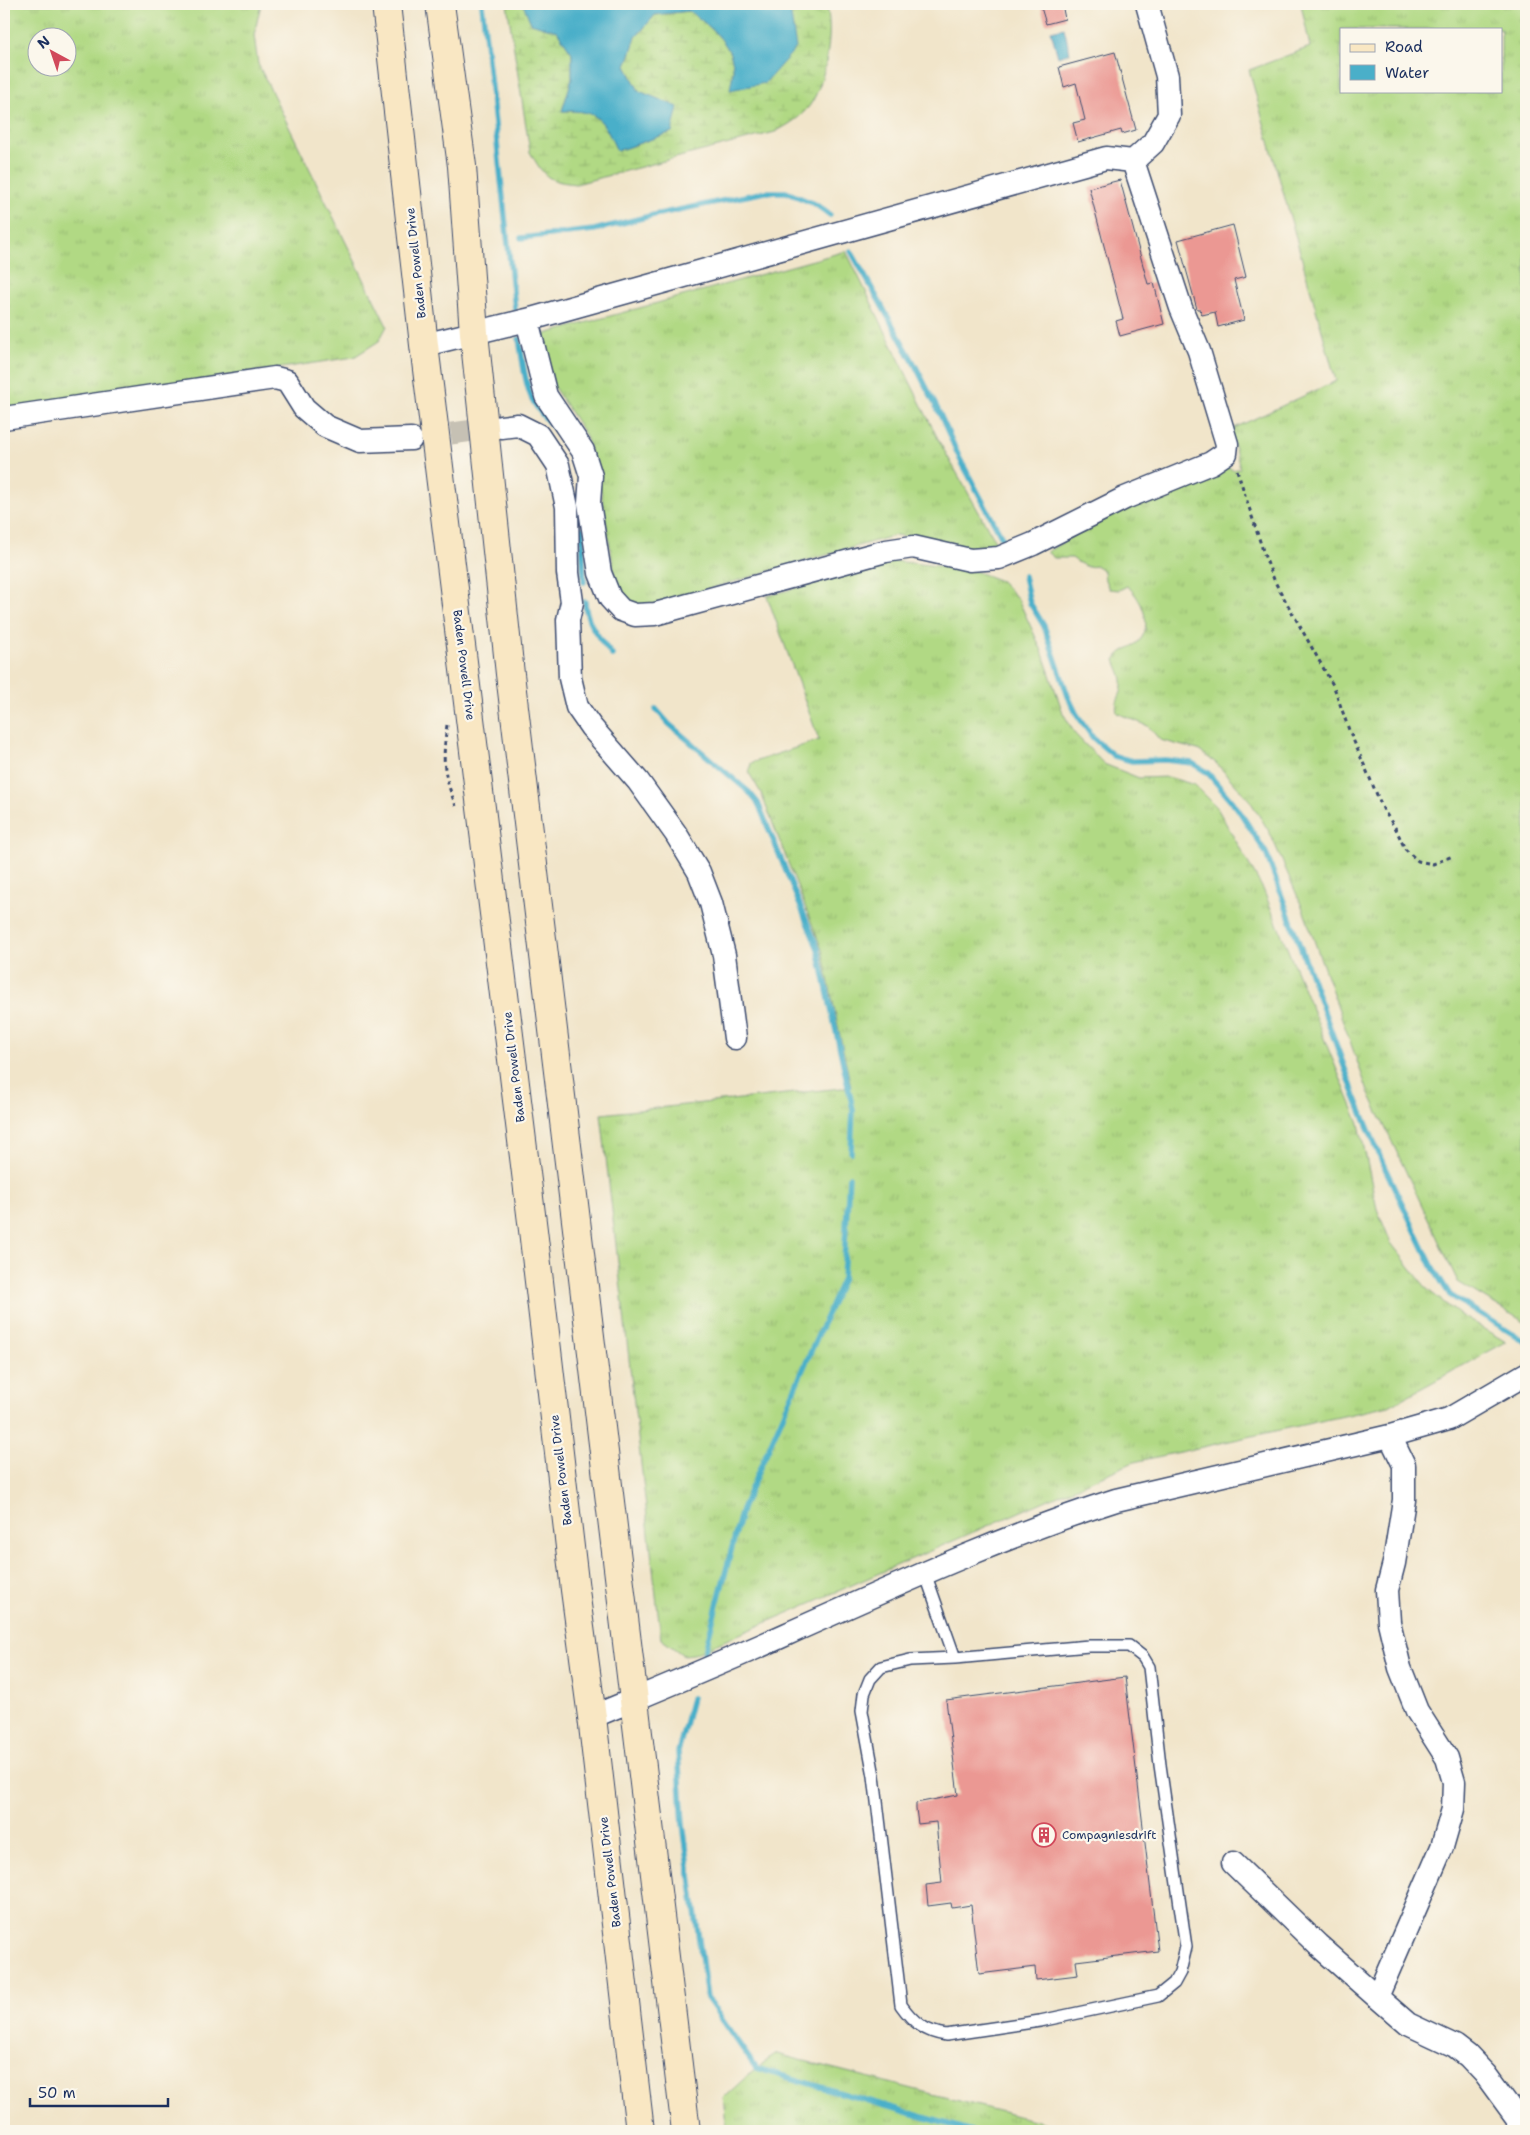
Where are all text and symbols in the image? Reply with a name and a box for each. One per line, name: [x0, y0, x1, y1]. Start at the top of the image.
north arrow: [28, 28, 78, 78]
legend: [1340, 28, 1502, 92]
text: N: [34, 32, 54, 53]
text: Road: [1385, 37, 1423, 57]
text: Water: [1385, 63, 1429, 83]
street label: Baden Powell Drive: [402, 207, 430, 319]
street label: Baden Powell Drive: [449, 609, 479, 721]
street label: Baden Powell Drive: [499, 1011, 529, 1123]
street label: Baden Powell Drive: [546, 1414, 576, 1526]
street label: Baden Powell Drive: [595, 1816, 625, 1928]
building icon: Compagniesdrift: [1031, 1822, 1057, 1848]
place label: Compagniesdrift: [1062, 1827, 1156, 1843]
scale bar: [30, 2075, 168, 2107]
text: 50 m: [38, 2083, 76, 2103]

